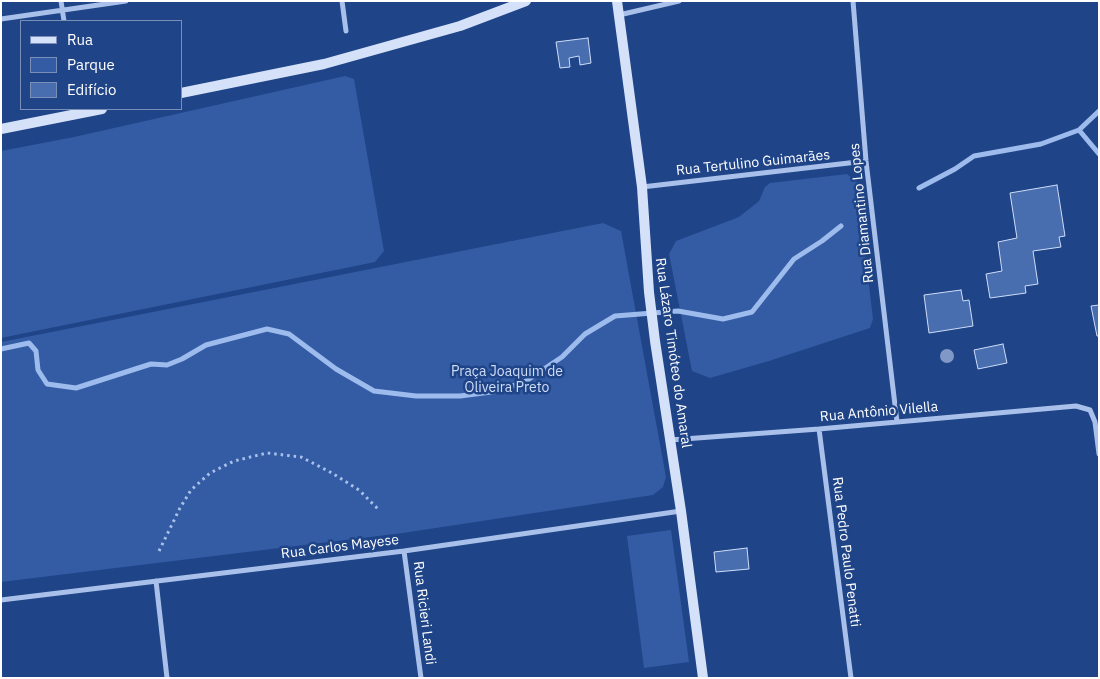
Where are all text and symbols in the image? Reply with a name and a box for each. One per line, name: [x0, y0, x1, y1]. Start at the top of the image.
legend: [20, 20, 182, 110]
text: Rua: [67, 30, 93, 49]
text: Parque: [67, 55, 115, 74]
text: Edifício: [67, 80, 116, 99]
street label: Rua Diamantino Lopes: [846, 142, 878, 284]
street label: Rua Tertulino Guimarães: [675, 147, 831, 179]
street label: Rua Lázaro Timóteo do Amaral: [651, 257, 695, 449]
park label: Praça Joaquim de Oliveira Preto: [451, 364, 563, 397]
street label: Rua Antônio Vilella: [819, 398, 939, 426]
street label: Rua Pedro Paulo Penatti: [828, 476, 864, 628]
street label: Rua Carlos Mayese: [280, 531, 400, 563]
street label: Rua Ricieri Landi: [409, 560, 439, 666]

